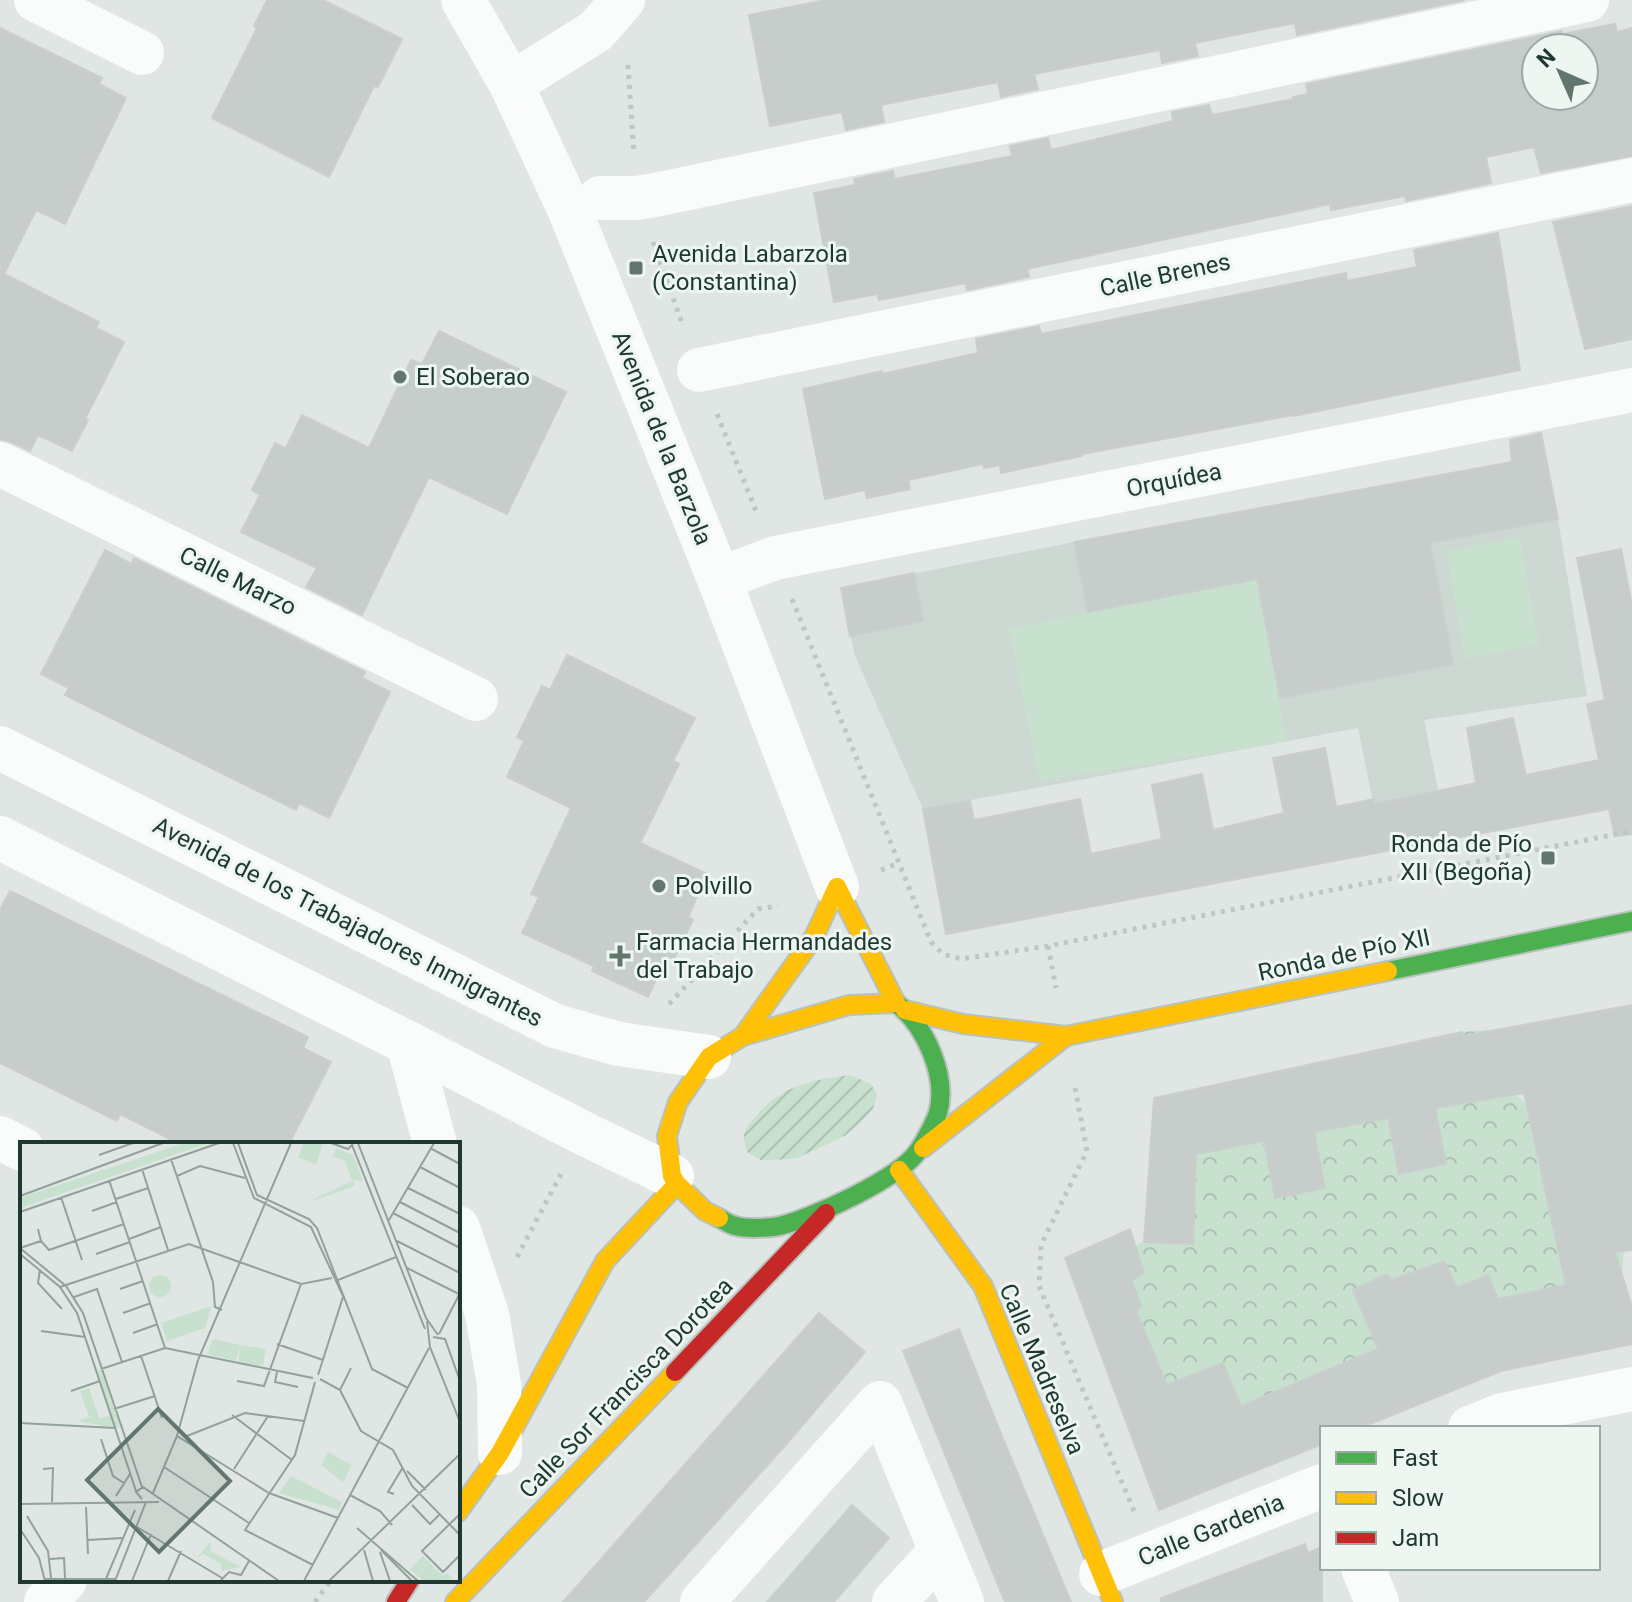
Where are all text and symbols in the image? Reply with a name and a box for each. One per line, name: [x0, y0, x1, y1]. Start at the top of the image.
north arrow: [1520, 32, 1600, 112]
text: N: [1532, 44, 1561, 73]
place label: Avenida Labarzola (Constantina): [652, 240, 848, 296]
street label: Calle Brenes: [1097, 247, 1233, 303]
marker: Avenida Labarzola (Constantina): [627, 259, 645, 277]
street label: Avenida de la Barzola: [606, 327, 718, 549]
place label: El Soberao: [416, 363, 530, 391]
marker: El Soberao: [391, 368, 409, 386]
street label: Orquídea: [1124, 457, 1224, 503]
street label: Calle Marzo: [175, 541, 301, 621]
street label: Avenida de los Trabajadores Inmigrantes: [149, 811, 547, 1033]
place label: Ronda de Pío XII (Begoña): [1391, 830, 1532, 886]
marker: Ronda de Pío XII (Begoña): [1539, 849, 1557, 867]
place label: Polvillo: [675, 872, 752, 900]
marker: Polvillo: [650, 877, 668, 895]
street label: Ronda de Pío XII: [1255, 923, 1433, 987]
place label: Farmacia Hermandades del Trabajo: [636, 928, 892, 984]
marker: Farmacia Hermandades del Trabajo: [611, 947, 629, 965]
inset map: [20, 1142, 460, 1582]
street label: Calle Sor Francisca Dorotea: [513, 1272, 739, 1504]
street label: Calle Madreselva: [993, 1279, 1091, 1459]
legend: [1320, 1426, 1600, 1570]
text: Fast: [1392, 1444, 1438, 1472]
text: Slow: [1392, 1484, 1444, 1512]
street label: Calle Gardenia: [1134, 1488, 1288, 1572]
text: Jam: [1392, 1524, 1439, 1552]

